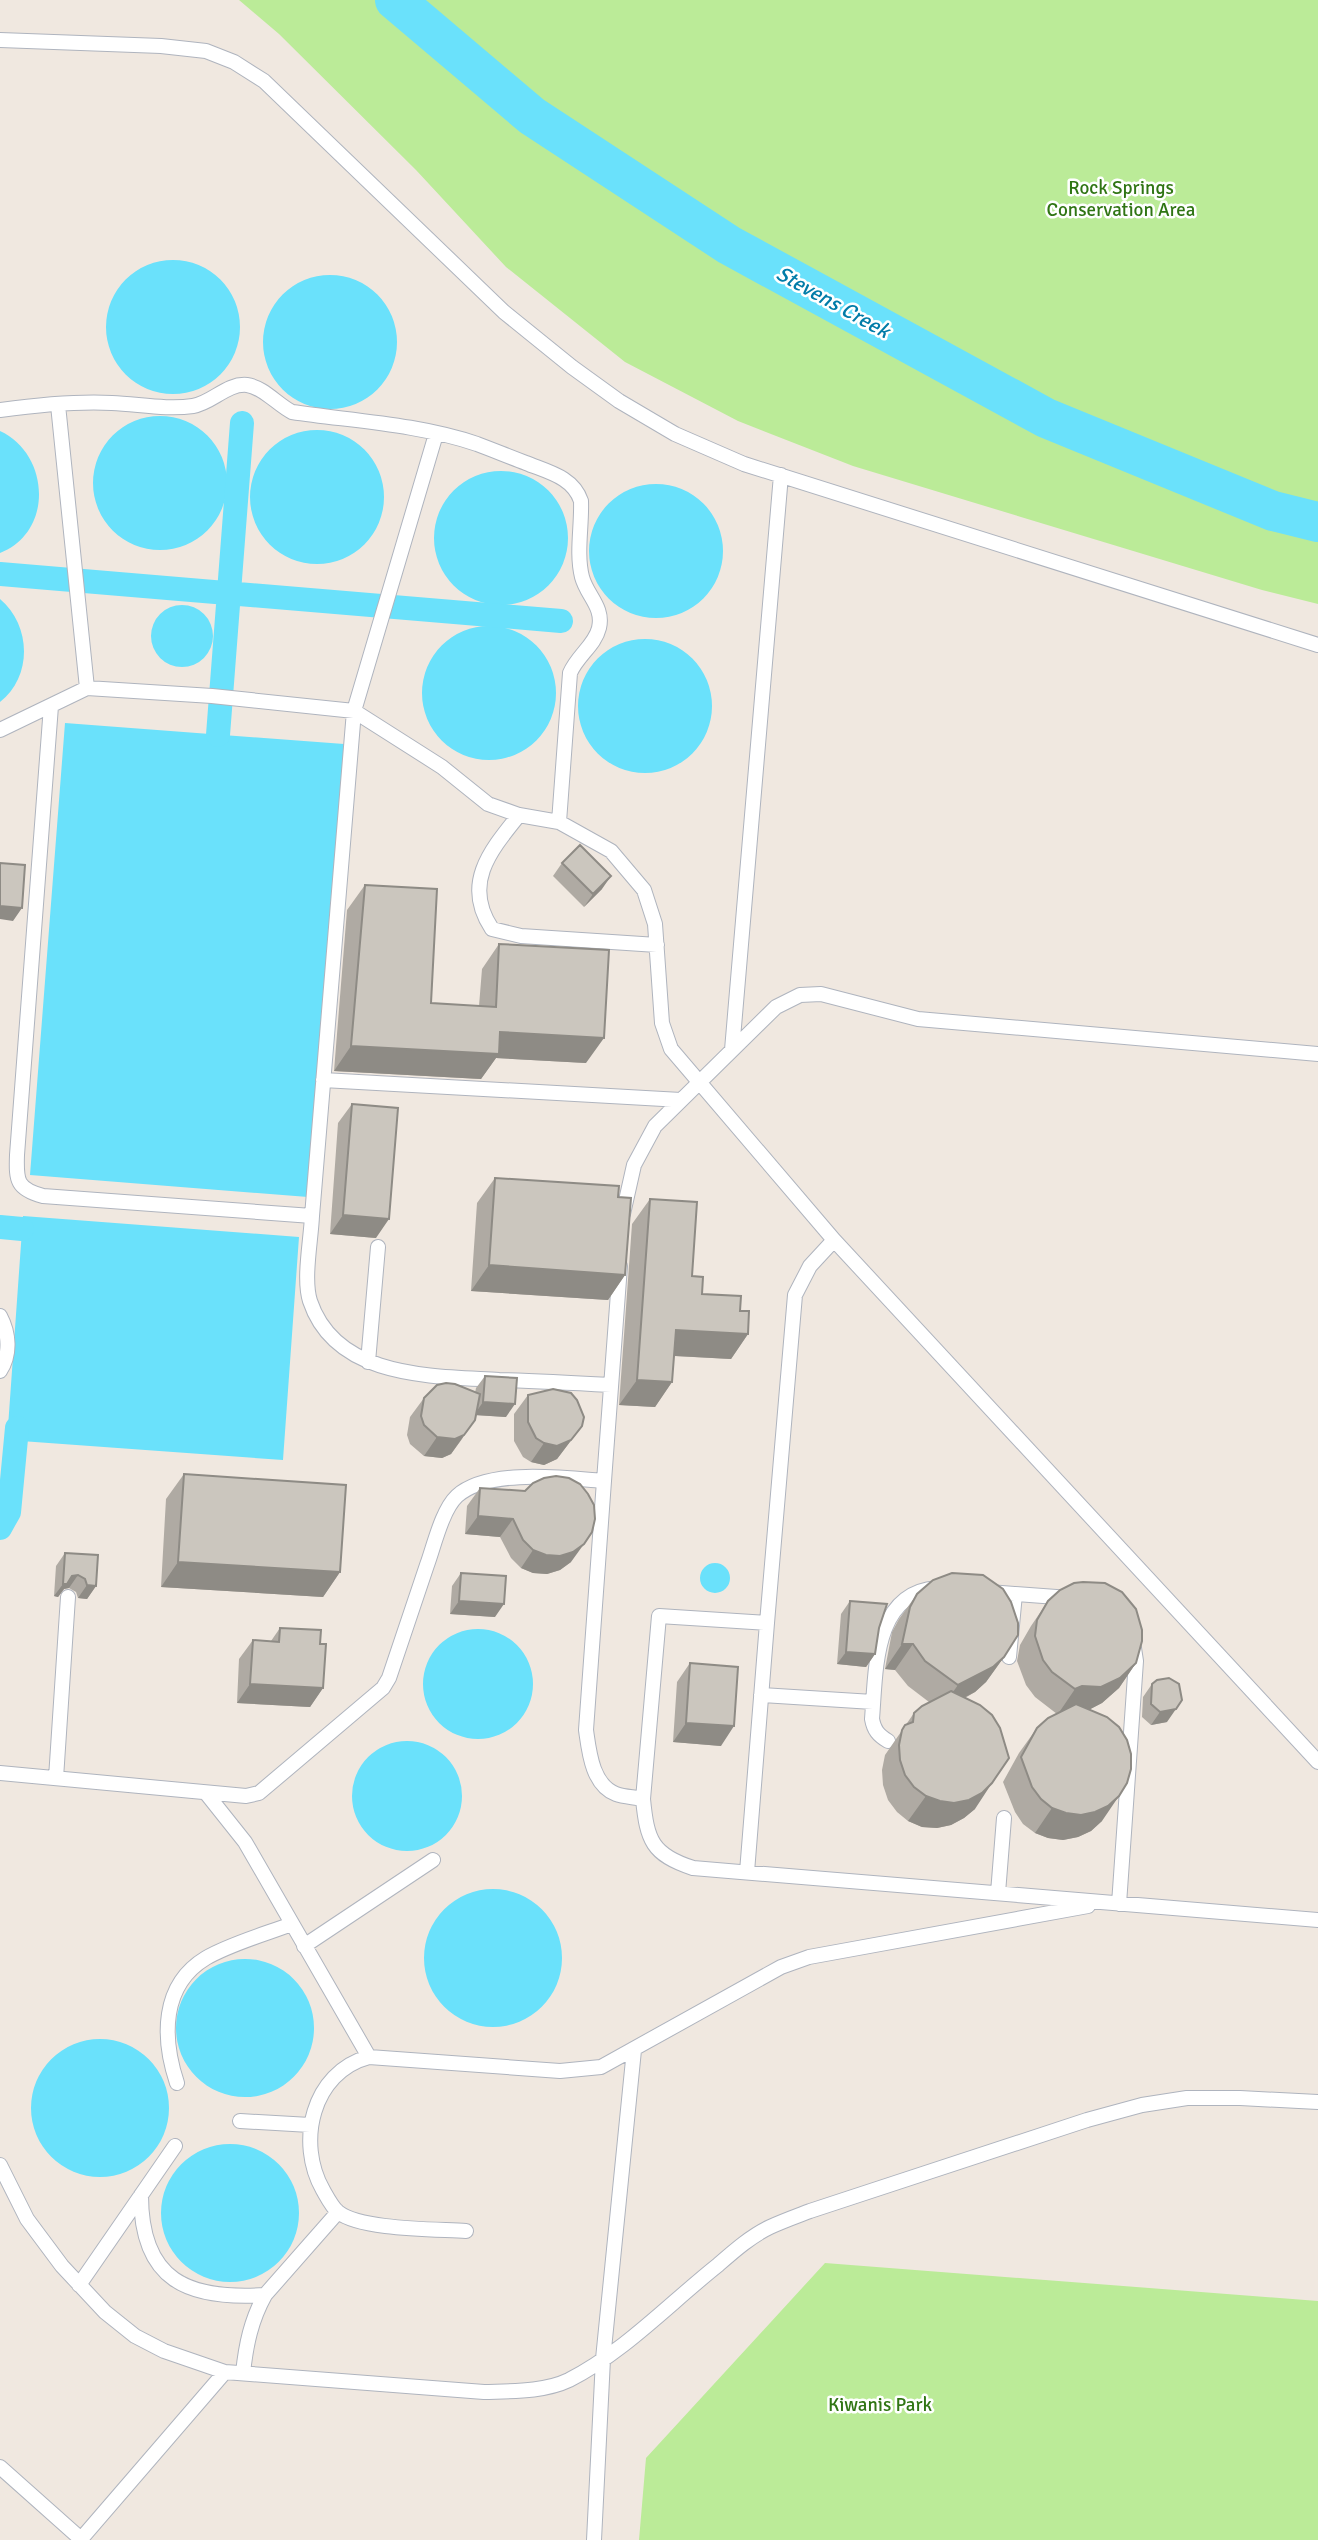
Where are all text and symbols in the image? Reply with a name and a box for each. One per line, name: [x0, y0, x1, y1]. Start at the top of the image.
park label: Rock Springs Conservation Area: [1047, 176, 1195, 222]
water label: Stevens Creek: [772, 260, 896, 345]
park label: Kiwanis Park: [828, 2393, 932, 2417]

